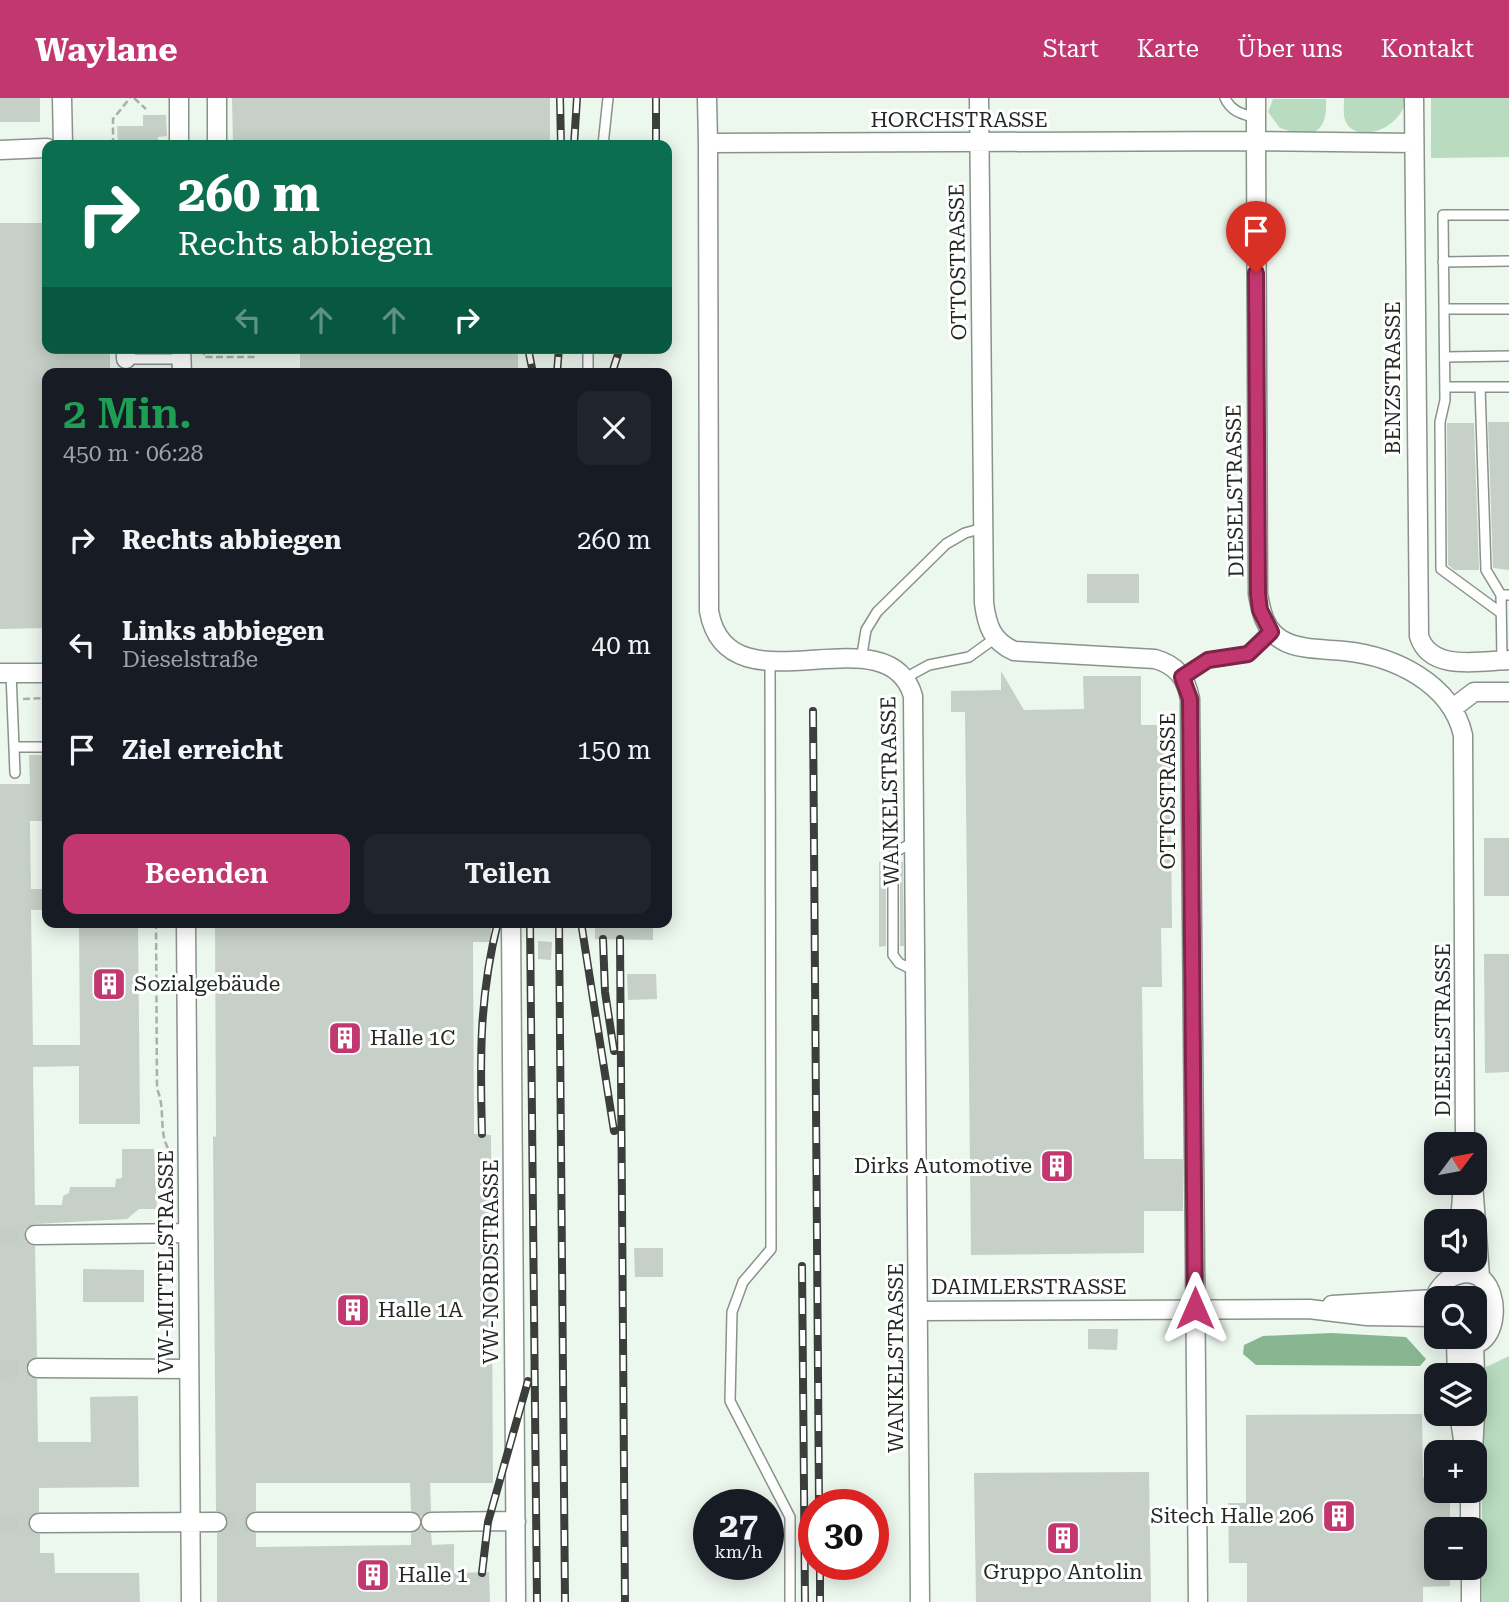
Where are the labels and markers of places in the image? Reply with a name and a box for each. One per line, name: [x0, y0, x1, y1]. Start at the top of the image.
pin: [1226, 201, 1286, 273]
building icon: Sozialgebäude: [90, 965, 128, 1003]
place label: Sozialgebäude: [134, 972, 280, 996]
building icon: Halle 1C: [326, 1019, 364, 1057]
place label: Halle 1C: [370, 1026, 455, 1050]
building icon: Dirks Automotive: [1038, 1147, 1076, 1185]
place label: Dirks Automotive: [854, 1154, 1032, 1178]
building icon: Halle 1A: [334, 1291, 372, 1329]
place label: Halle 1A: [378, 1298, 463, 1322]
building icon: Sitech Halle 206: [1320, 1497, 1358, 1535]
place label: Sitech Halle 206: [1151, 1504, 1314, 1528]
building icon: Gruppo Antolin: [1044, 1519, 1082, 1557]
building icon: Halle 1: [354, 1556, 392, 1594]
place label: Gruppo Antolin: [983, 1560, 1143, 1584]
place label: Halle 1: [398, 1563, 468, 1587]

